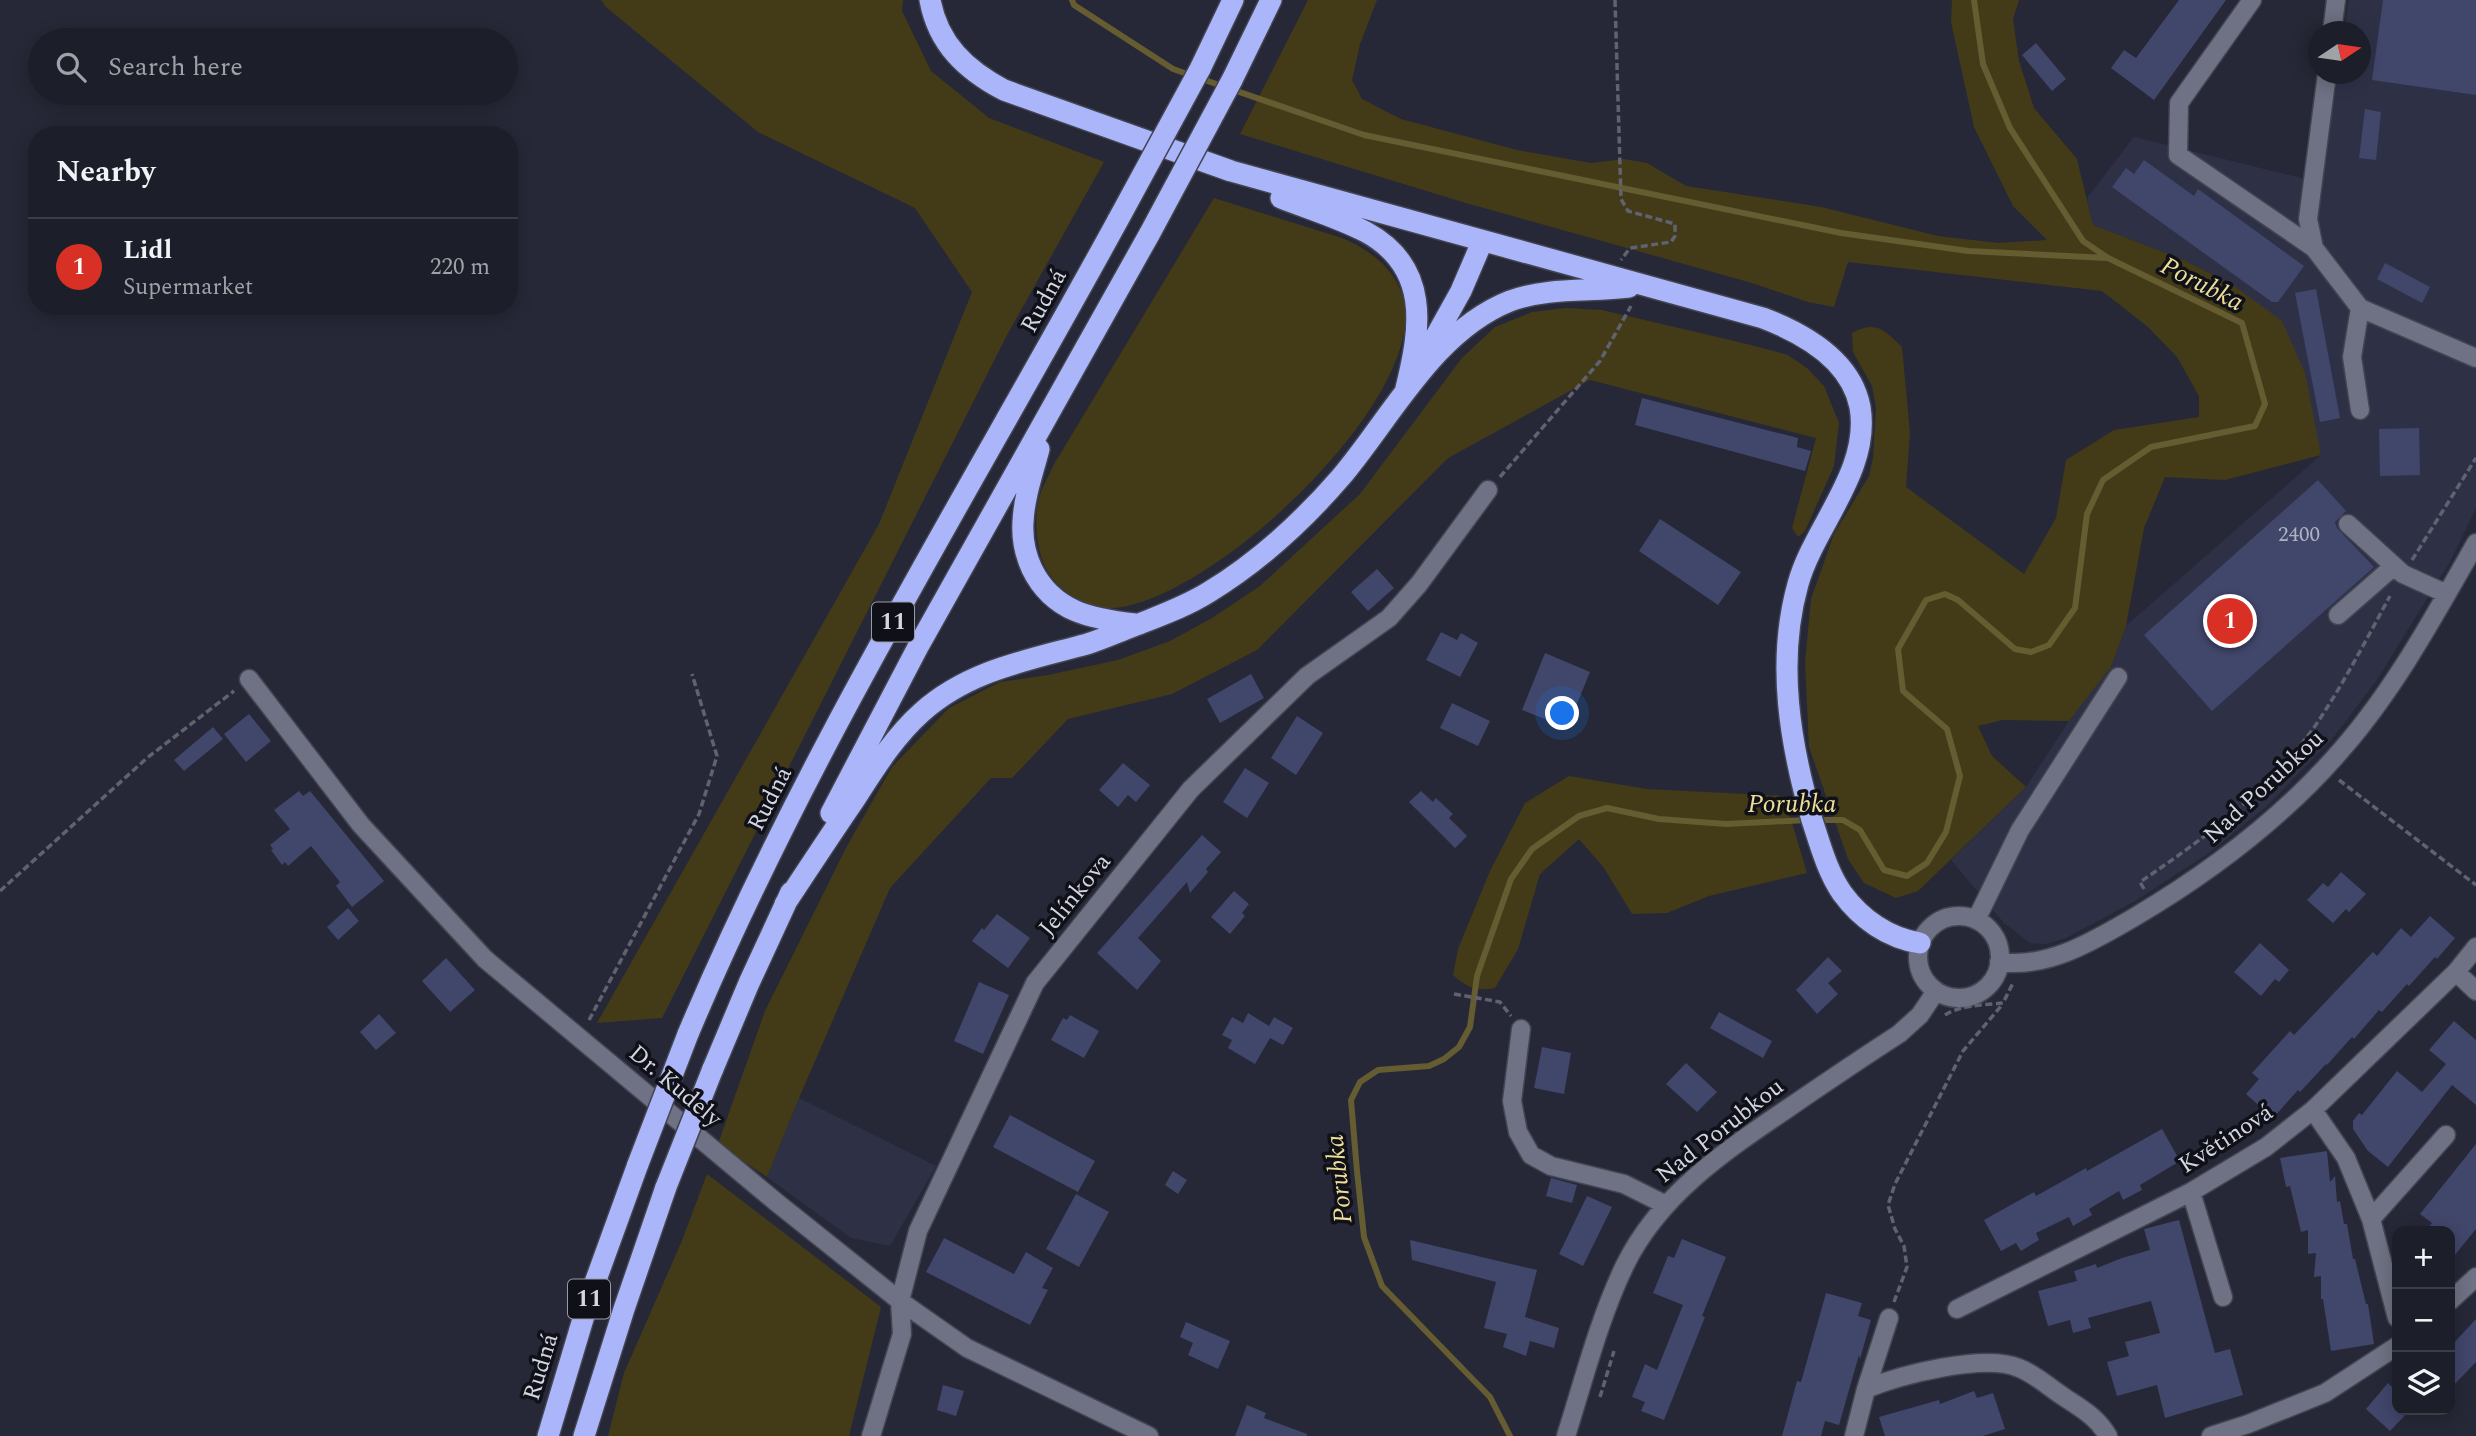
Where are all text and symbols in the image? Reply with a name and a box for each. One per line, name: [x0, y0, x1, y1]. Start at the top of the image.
north arrow: [2308, 21, 2371, 84]
search box: [28, 28, 518, 105]
text: Search here: [108, 47, 243, 87]
icon: search: [52, 48, 90, 86]
text: Nearby: [56, 149, 155, 195]
text: Lidl: [123, 230, 172, 270]
water label: Porubka: [2153, 246, 2251, 322]
text: 1: [73, 250, 85, 285]
text: 220 m: [430, 250, 490, 285]
street label: Rudná: [1012, 262, 1076, 340]
text: Supermarket: [123, 270, 253, 305]
house number: 2400: [2278, 519, 2320, 551]
pin: 1: [2207, 595, 2253, 647]
road number: 11: [872, 602, 914, 642]
your location: [1545, 696, 1579, 730]
street label: Nad Porubkou: [2196, 721, 2332, 853]
street label: Rudná: [738, 760, 802, 838]
water label: Porubka: [1747, 784, 1837, 824]
street label: Jelínkova: [1030, 845, 1120, 944]
street label: Dr. Kudely: [620, 1036, 731, 1137]
street label: Nad Porubkou: [1648, 1070, 1792, 1192]
street label: Květinová: [2172, 1095, 2281, 1183]
water label: Porubka: [1314, 1133, 1364, 1225]
map controls: [2392, 1226, 2455, 1415]
button: +: [2392, 1226, 2455, 1289]
road number: 11: [568, 1280, 610, 1318]
button: −: [2392, 1289, 2455, 1352]
street label: Rudná: [514, 1329, 568, 1405]
button: layers: [2392, 1352, 2455, 1415]

